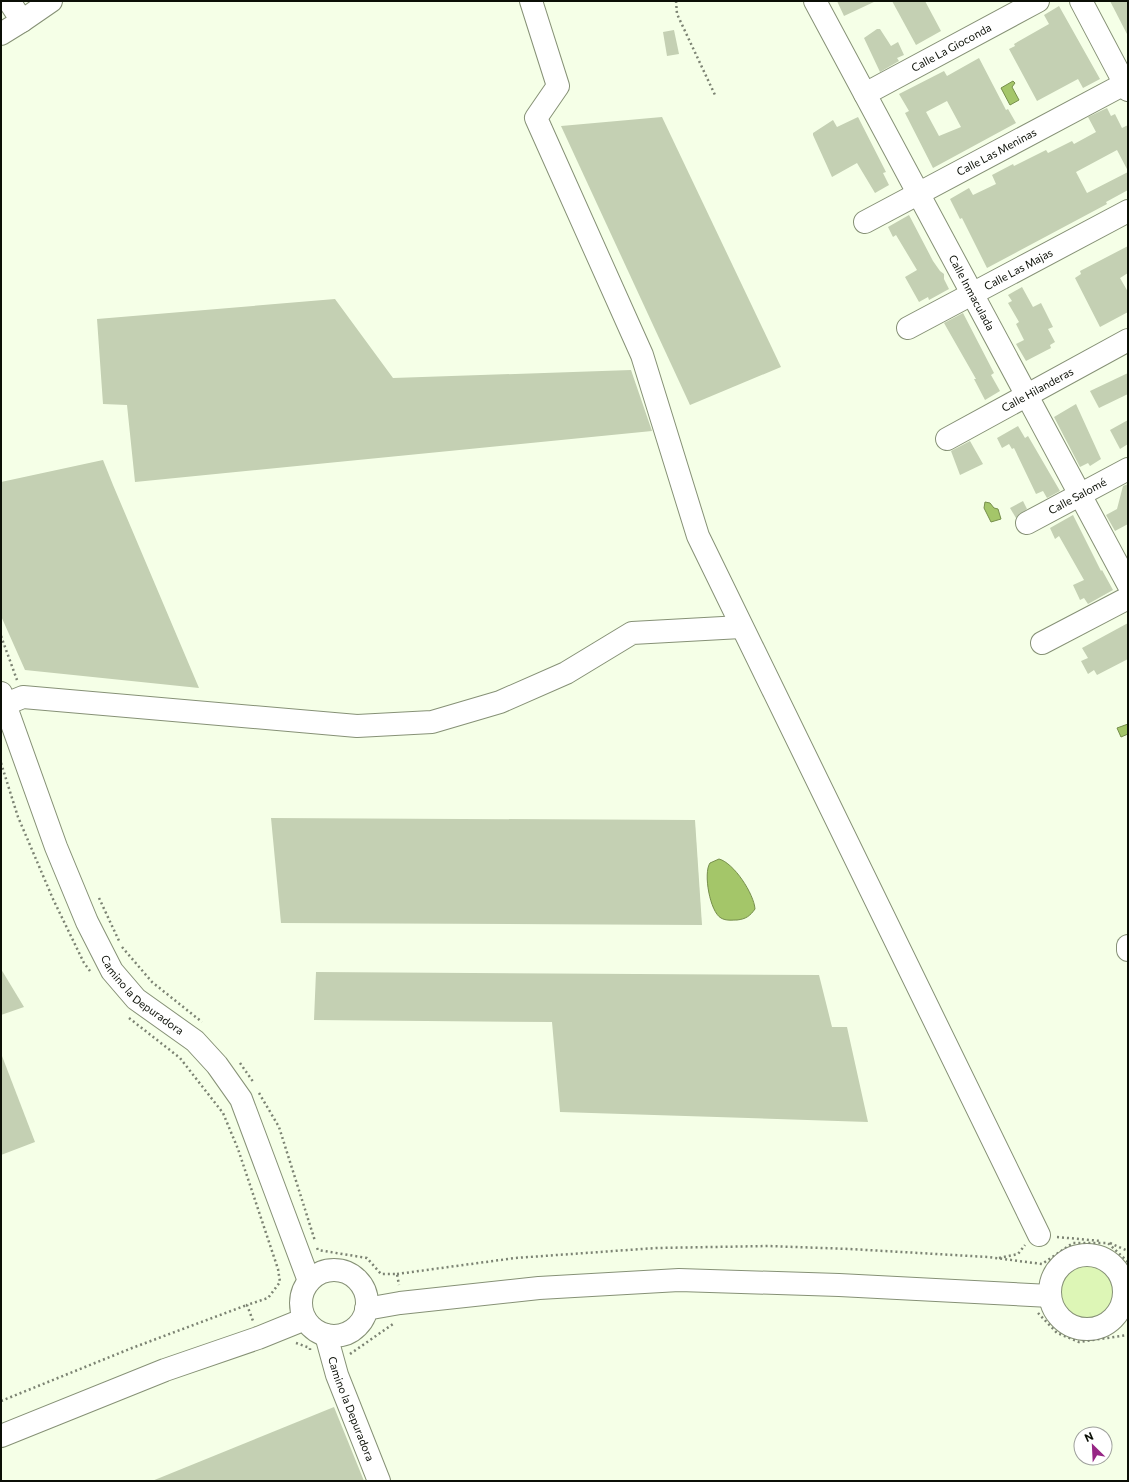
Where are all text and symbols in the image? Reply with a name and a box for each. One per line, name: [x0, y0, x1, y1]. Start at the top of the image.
street label: Calle La Gioconda: [909, 20, 993, 74]
street label: Calle Las Meninas: [954, 125, 1038, 178]
street label: Calle Las Majas: [982, 245, 1055, 292]
street label: Calle Inmaculada: [946, 252, 998, 332]
street label: Calle Hilanderas: [999, 364, 1075, 414]
street label: Calle Salomé: [1046, 475, 1108, 516]
street label: Camino la Depuradora: [99, 952, 186, 1037]
street label: Camino la Depuradora: [326, 1355, 377, 1463]
north arrow: [1073, 1426, 1113, 1466]
text: N: [1082, 1429, 1095, 1444]

